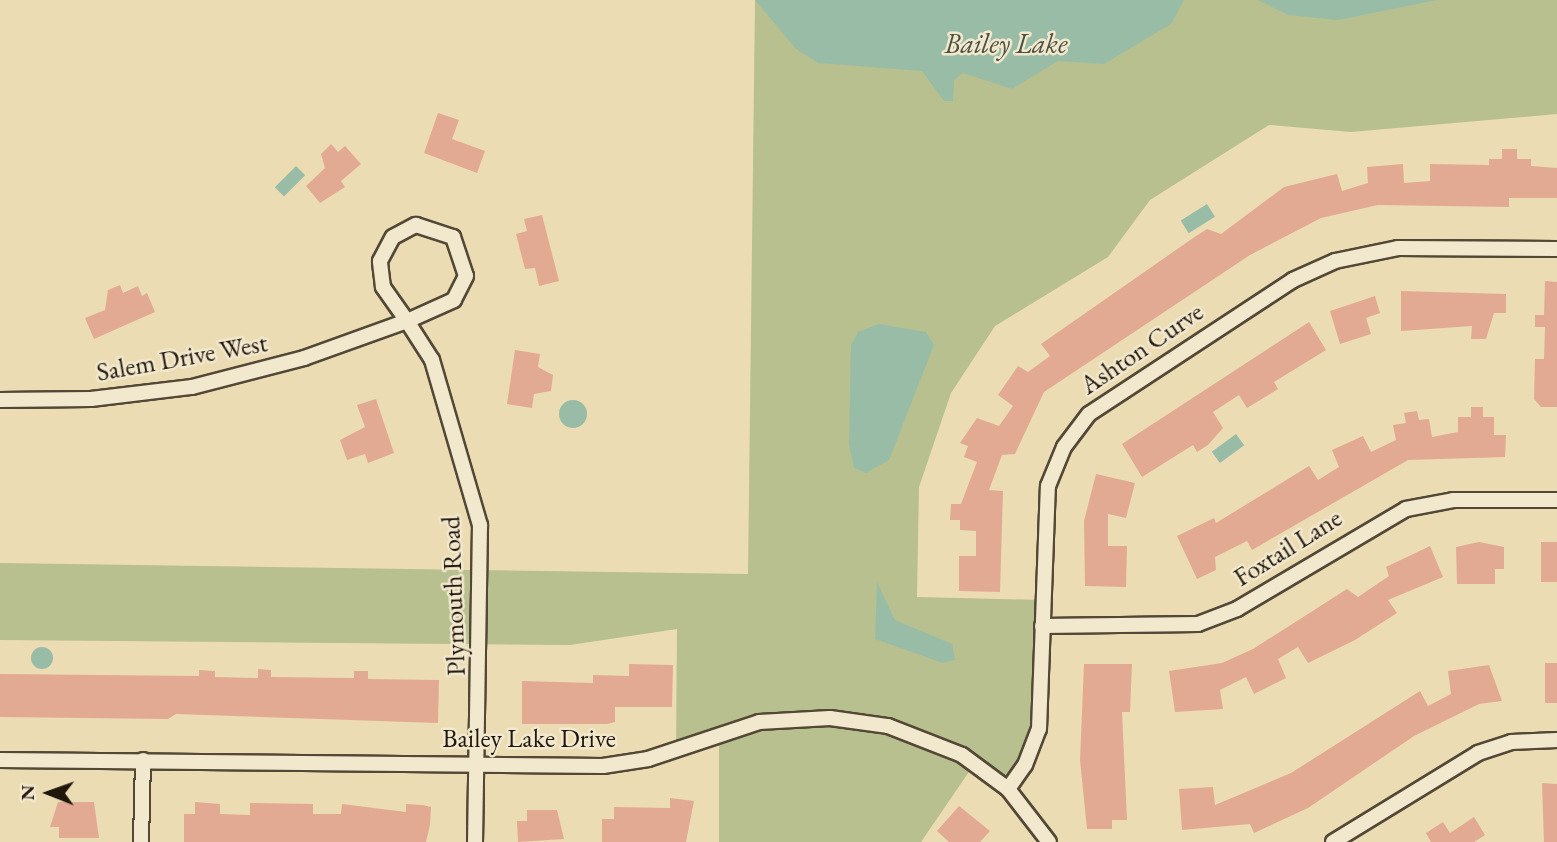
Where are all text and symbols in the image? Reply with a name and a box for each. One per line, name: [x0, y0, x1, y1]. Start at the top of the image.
water label: Bailey Lake: [944, 26, 1068, 60]
street label: Ashton Curve: [1075, 297, 1209, 401]
street label: Salem Drive West: [94, 328, 270, 388]
street label: Foxtail Lane: [1228, 503, 1348, 593]
street label: Plymouth Road: [436, 516, 472, 676]
street label: Bailey Lake Drive: [442, 723, 616, 755]
north arrow: [14, 758, 84, 828]
text: N: [15, 785, 40, 801]

